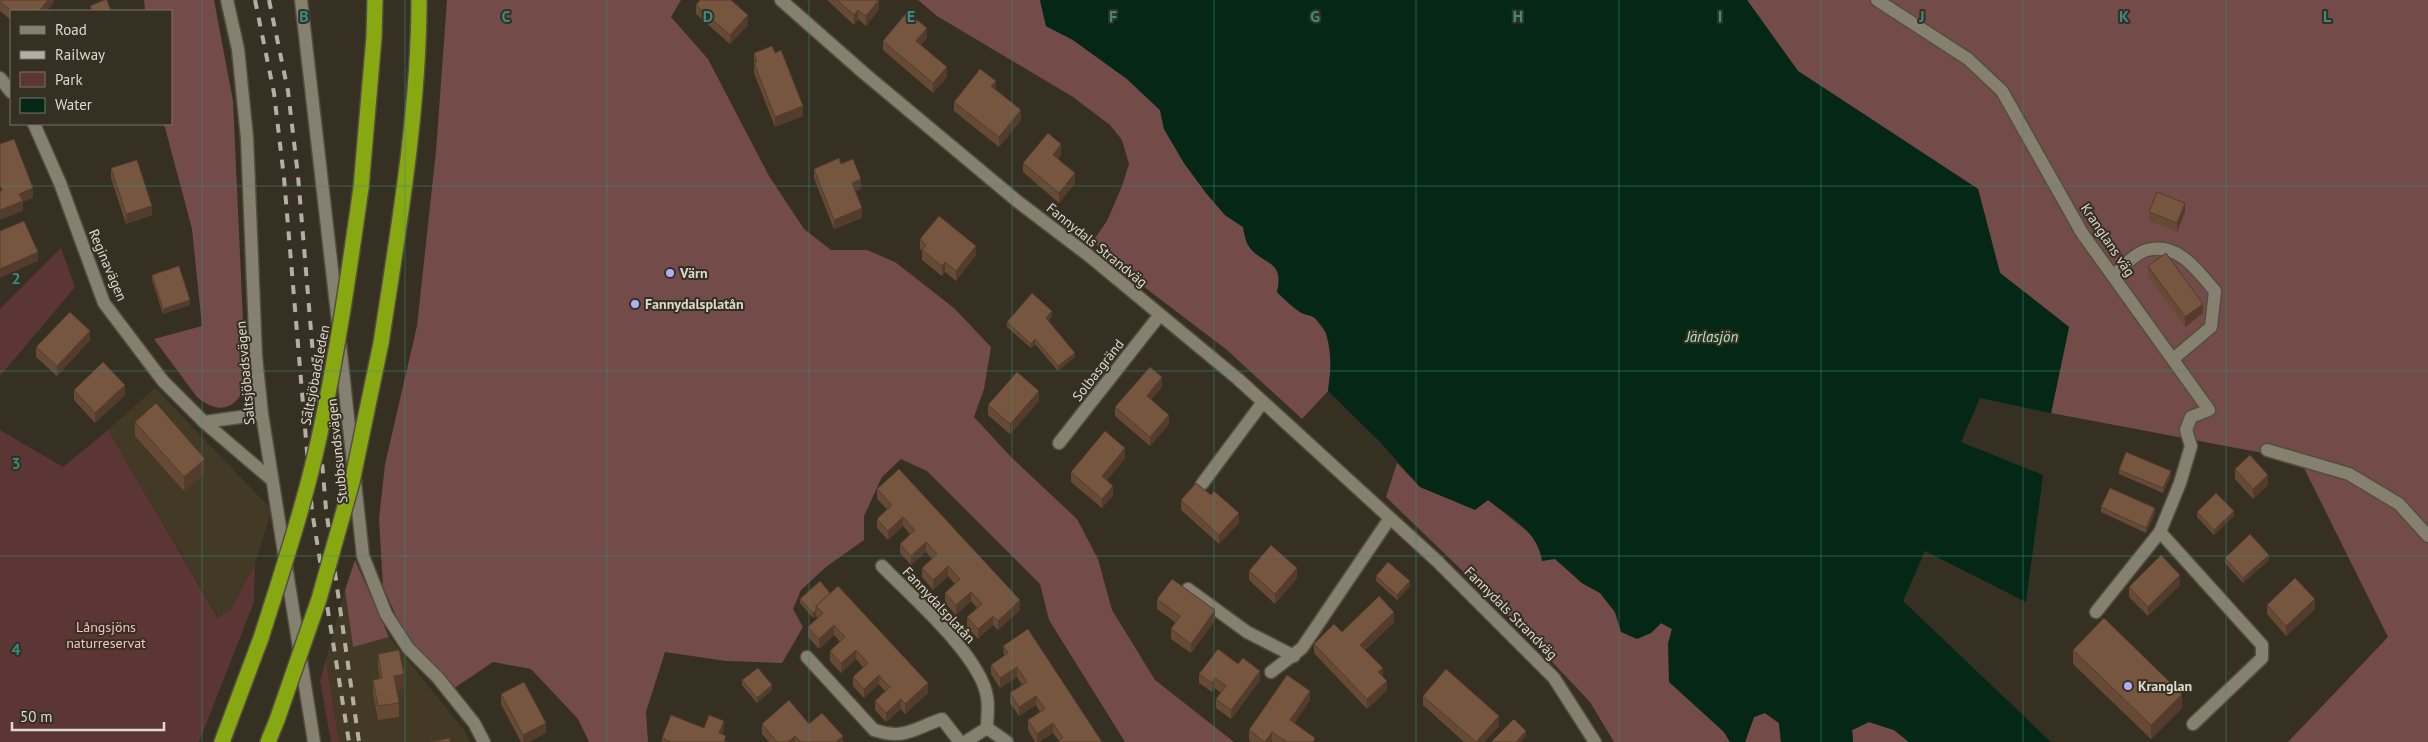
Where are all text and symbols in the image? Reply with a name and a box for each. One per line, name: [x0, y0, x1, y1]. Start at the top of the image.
text: B: [299, 6, 309, 26]
text: C: [502, 6, 511, 26]
text: D: [703, 6, 713, 26]
text: E: [907, 6, 915, 26]
text: F: [1109, 6, 1117, 26]
text: G: [1310, 6, 1320, 26]
text: H: [1513, 6, 1523, 26]
text: I: [1718, 6, 1722, 26]
text: J: [1918, 6, 1925, 26]
text: K: [2119, 6, 2129, 26]
text: L: [2323, 6, 2332, 26]
legend: [10, 10, 172, 125]
text: Road: [55, 20, 87, 39]
text: Railway: [55, 45, 105, 64]
text: Park: [55, 70, 83, 89]
text: Water: [55, 95, 92, 114]
street label: Fannydals Strandväg: [1043, 199, 1151, 291]
street label: Kranglans väg: [2077, 200, 2139, 280]
street label: Reginavägen: [85, 226, 131, 304]
place label: Värn: [679, 264, 708, 282]
marker: Värn: [664, 267, 676, 279]
text: 2: [11, 268, 21, 288]
place label: Fannydalsplatån: [645, 295, 744, 313]
marker: Fannydalsplatån: [629, 298, 641, 310]
street label: Saltsjöbadsvägen: [231, 320, 259, 426]
street label: Saltsjöbadsleden: [296, 323, 334, 427]
water label: Järlasjön: [1685, 327, 1739, 346]
street label: Solbasgränd: [1068, 335, 1128, 405]
street label: Stubbsundsvägen: [323, 398, 351, 504]
text: 3: [11, 453, 21, 473]
street label: Fannydalsplatån: [899, 563, 979, 647]
street label: Fannydals Strandväg: [1461, 563, 1561, 663]
park label: Långsjöns naturreservat: [66, 618, 146, 652]
text: 4: [11, 639, 21, 659]
place label: Kranglan: [2138, 677, 2192, 695]
marker: Kranglan: [2122, 680, 2134, 692]
scale bar: [12, 700, 165, 732]
text: 50 m: [20, 707, 53, 726]

